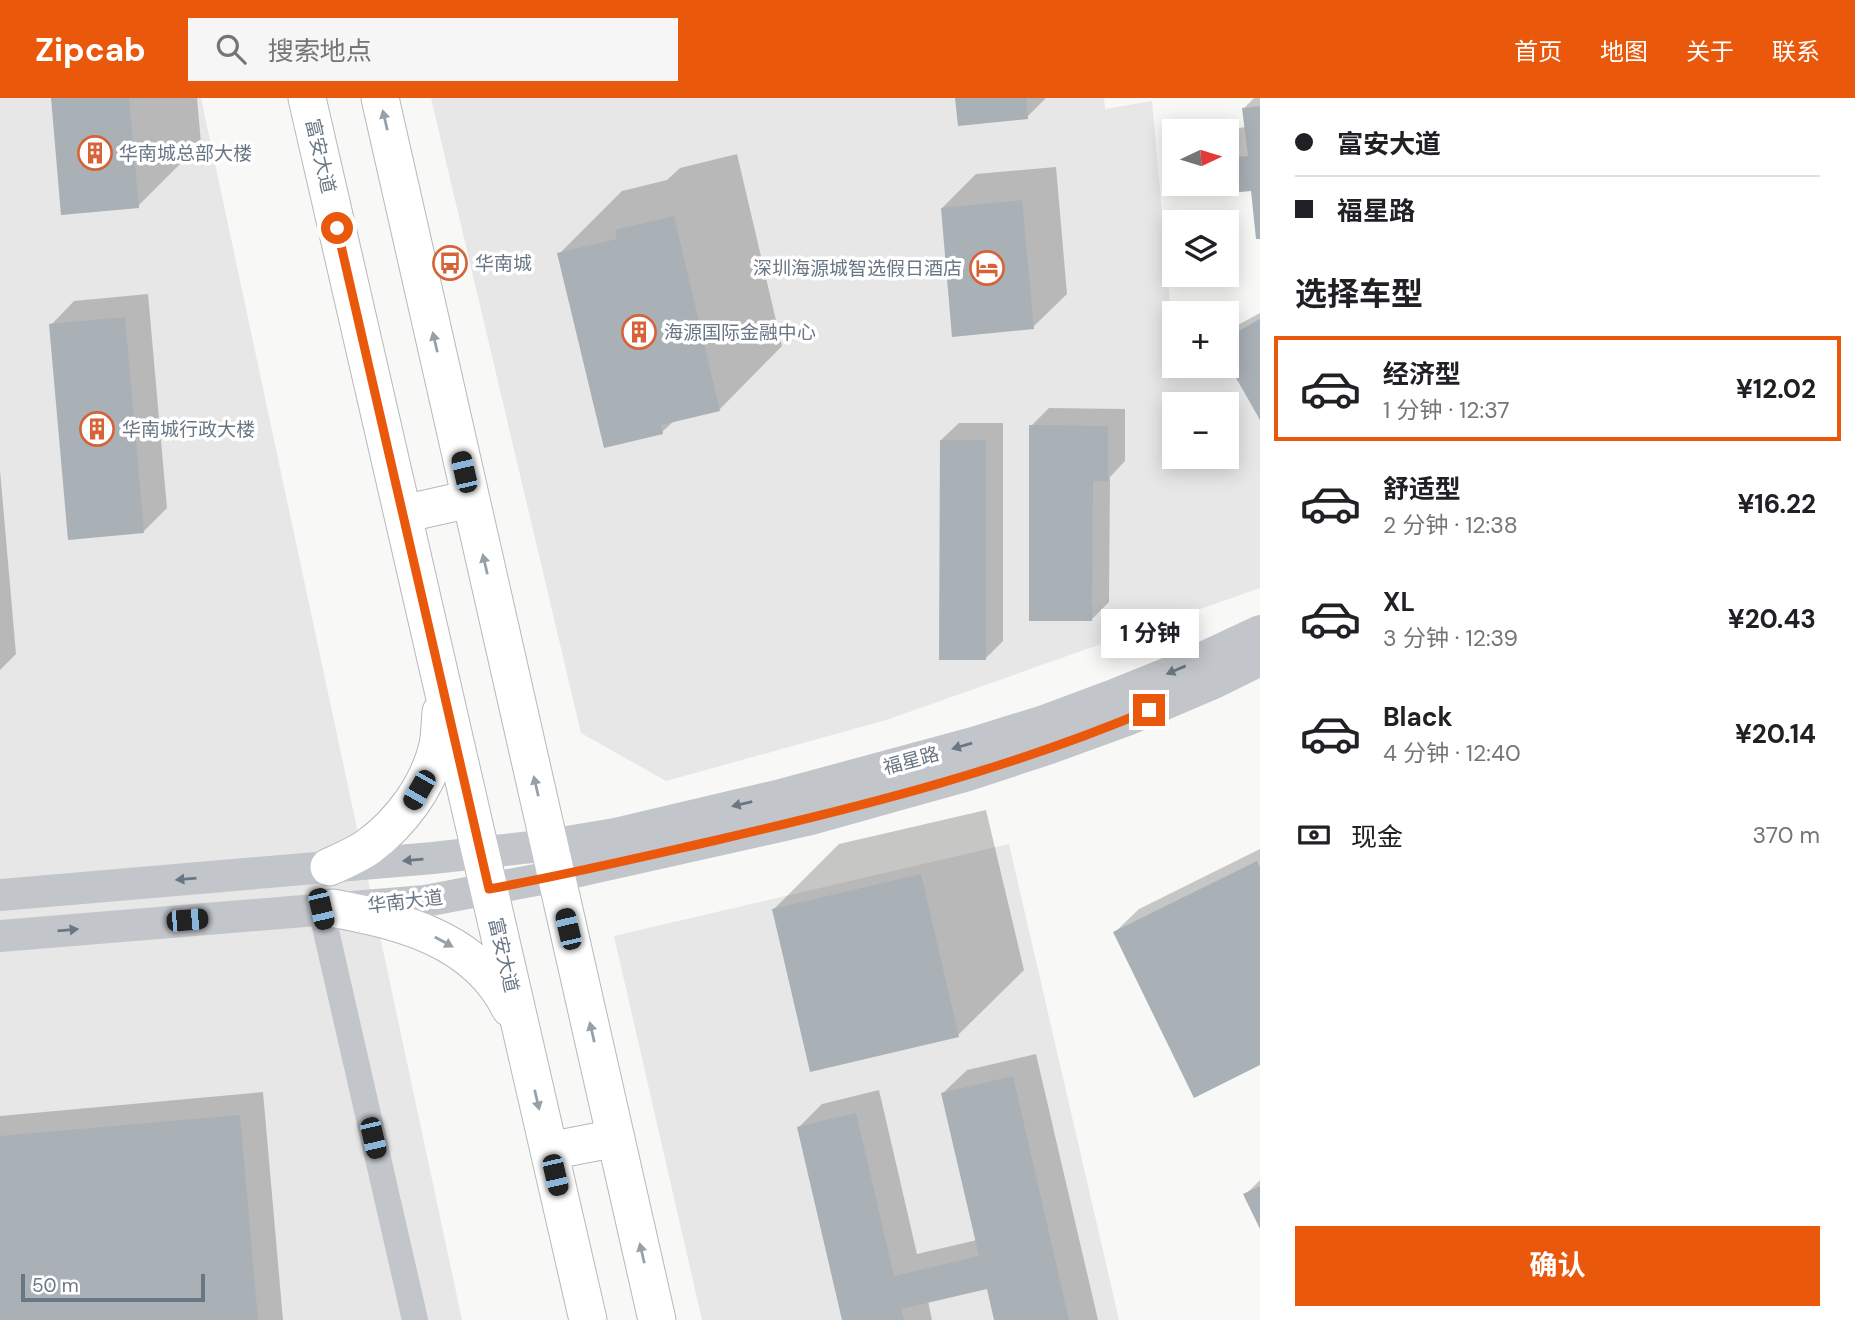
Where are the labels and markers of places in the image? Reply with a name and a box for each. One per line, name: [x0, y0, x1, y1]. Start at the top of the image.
building icon: 华南城总部大楼: [76, 134, 114, 172]
place label: 华南城总部大楼: [119, 141, 252, 166]
bus stop icon: 华南城: [431, 244, 469, 282]
hotel icon: 深圳海源城智选假日酒店: [968, 249, 1006, 287]
place label: 华南城: [475, 251, 532, 276]
place label: 深圳海源城智选假日酒店: [753, 256, 962, 281]
building icon: 海源国际金融中心: [620, 313, 658, 351]
place label: 海源国际金融中心: [664, 320, 816, 345]
building icon: 华南城行政大楼: [78, 410, 116, 448]
place label: 华南城行政大楼: [122, 417, 255, 442]

